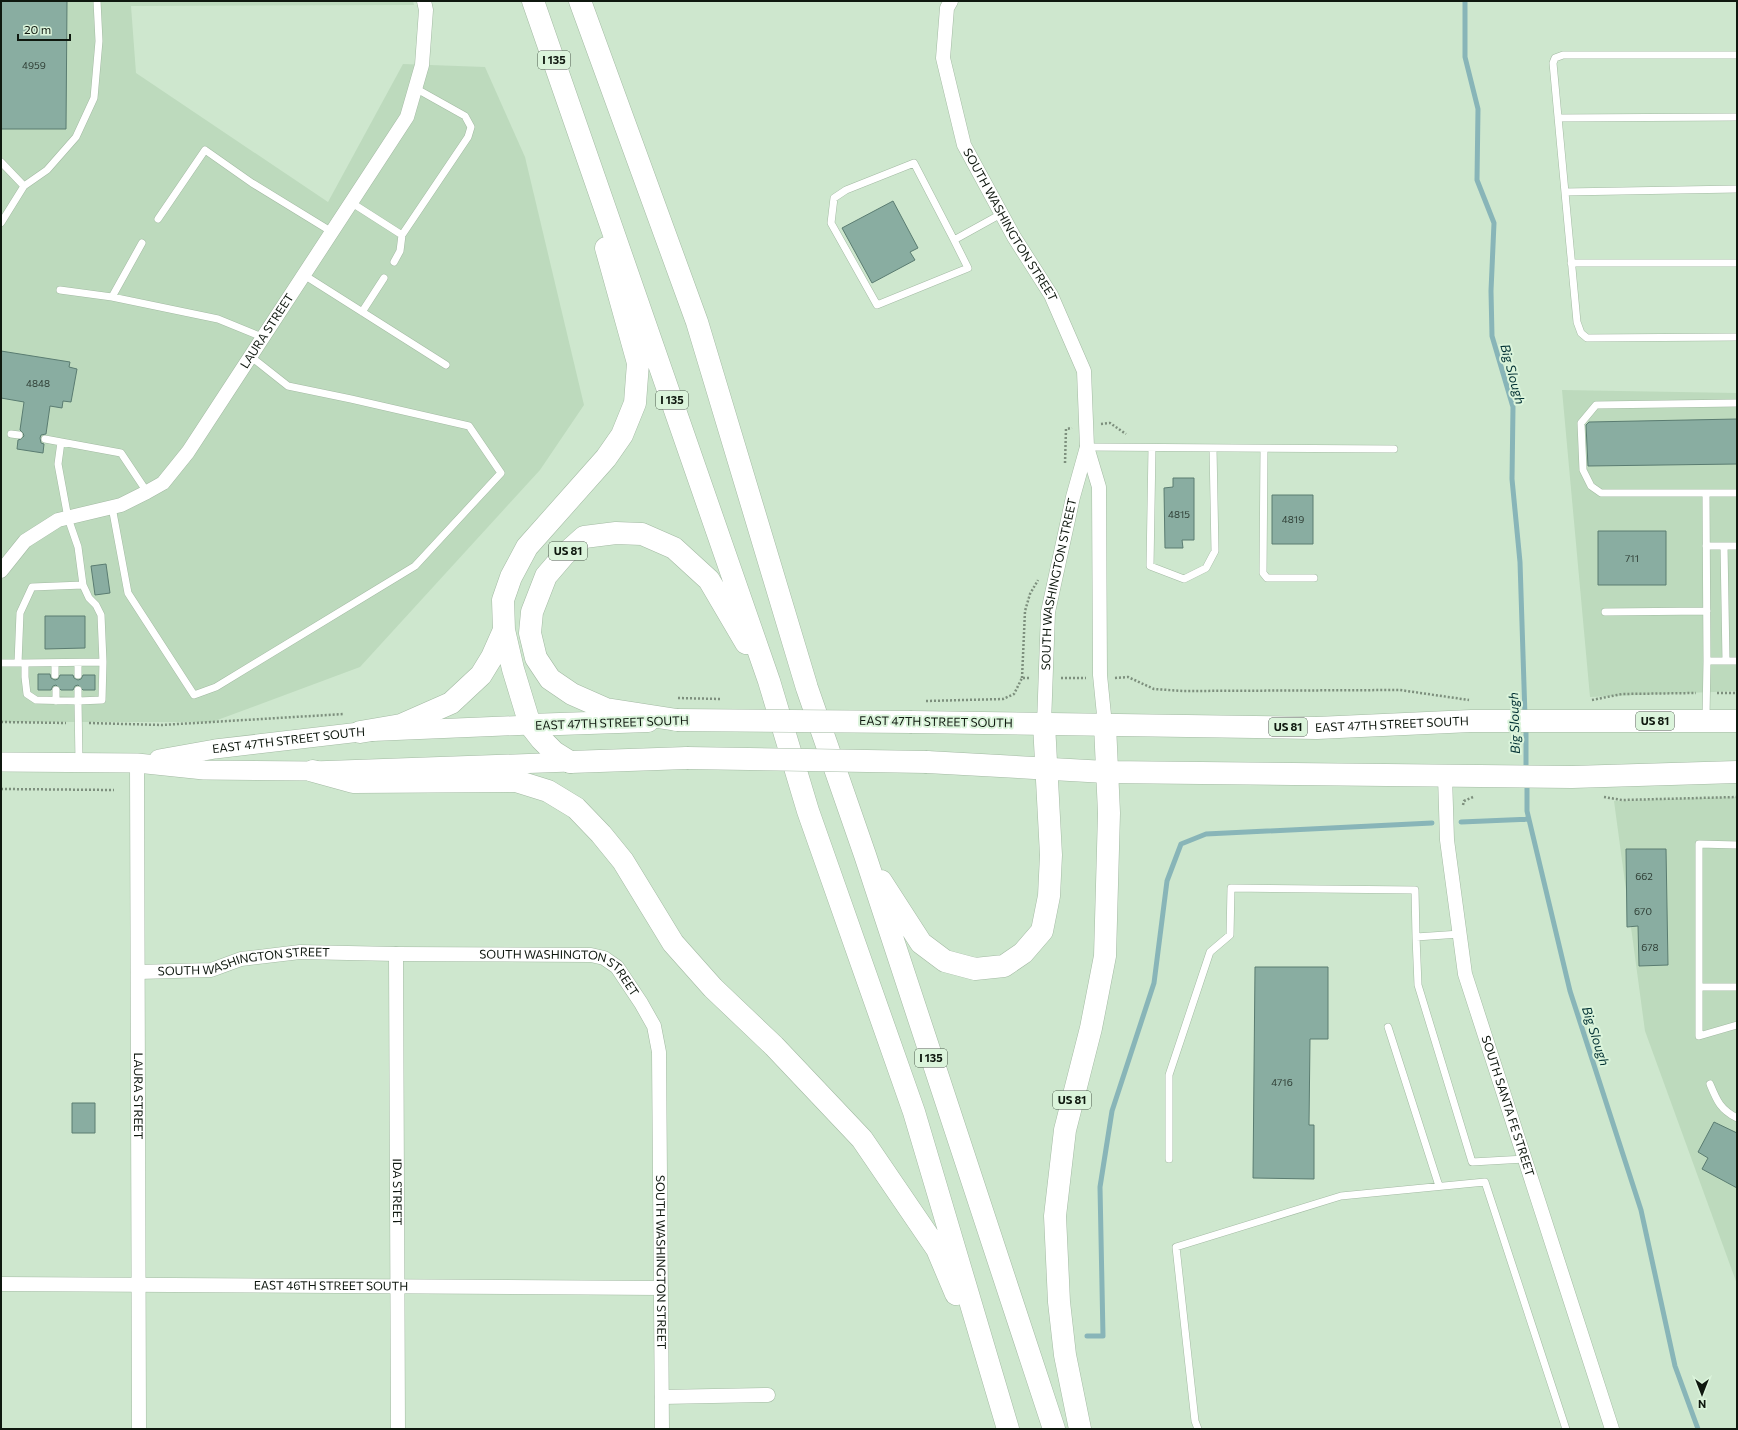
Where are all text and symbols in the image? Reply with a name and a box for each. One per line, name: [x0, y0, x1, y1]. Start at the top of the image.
scale bar: [18, 16, 70, 42]
text: 20 m: [24, 22, 51, 36]
road number: I 135: [538, 51, 570, 69]
house number: 4959: [22, 59, 46, 71]
street label: SOUTH WASHINGTON STREET: [961, 146, 1061, 303]
street label: LAURA STREET: [237, 290, 296, 371]
water label: Big Slough: [1497, 342, 1529, 406]
house number: 4848: [26, 377, 50, 389]
road number: I 135: [656, 391, 688, 409]
street label: SOUTH WASHINGTON STREET: [1038, 496, 1079, 671]
house number: 4815: [1168, 508, 1190, 520]
house number: 4819: [1282, 513, 1304, 525]
road number: US 81: [549, 542, 587, 560]
house number: 711: [1625, 552, 1639, 564]
water label: Big Slough: [1505, 692, 1523, 754]
street label: EAST 47TH STREET SOUTH: [535, 712, 689, 732]
road number: US 81: [1636, 712, 1674, 730]
street label: EAST 47TH STREET SOUTH: [859, 713, 1013, 729]
street label: EAST 47TH STREET SOUTH: [1315, 713, 1469, 734]
road number: US 81: [1269, 718, 1307, 736]
street label: EAST 47TH STREET SOUTH: [211, 724, 365, 755]
house number: 662: [1635, 870, 1653, 882]
house number: 670: [1634, 905, 1652, 917]
house number: 678: [1641, 941, 1659, 953]
street label: SOUTH WASHINGTON STREET: [158, 944, 330, 977]
street label: SOUTH WASHINGTON STREET: [479, 946, 643, 999]
water label: Big Slough: [1579, 1004, 1613, 1068]
street label: SOUTH SANTA FE STREET: [1479, 1034, 1538, 1178]
road number: I 135: [915, 1049, 947, 1067]
street label: LAURA STREET: [132, 1053, 146, 1140]
house number: 4716: [1271, 1076, 1293, 1088]
road number: US 81: [1053, 1091, 1091, 1109]
street label: IDA STREET: [391, 1158, 405, 1226]
street label: SOUTH WASHINGTON STREET: [654, 1175, 669, 1350]
street label: EAST 46TH STREET SOUTH: [254, 1278, 408, 1292]
north arrow: [1682, 1374, 1722, 1414]
text: N: [1698, 1398, 1706, 1411]

